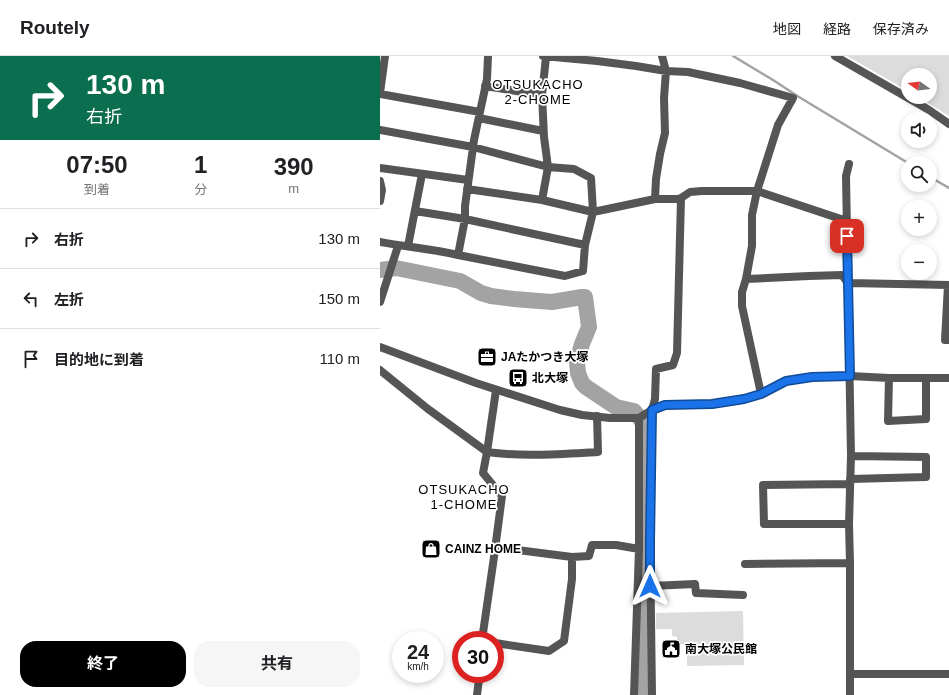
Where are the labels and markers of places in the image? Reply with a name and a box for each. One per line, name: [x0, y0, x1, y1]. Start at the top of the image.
pin: [830, 219, 864, 253]
office icon: JAたかつき大塚: [476, 346, 498, 368]
place label: JAたかつき大塚: [501, 350, 588, 364]
bus stop icon: 北大塚: [507, 367, 529, 389]
place label: 北大塚: [532, 371, 568, 385]
shop icon: CAINZ HOME: [420, 538, 442, 560]
place label: CAINZ HOME: [445, 542, 521, 556]
public building icon: 南大塚公民館: [660, 638, 682, 660]
place label: 南大塚公民館: [685, 642, 757, 656]

